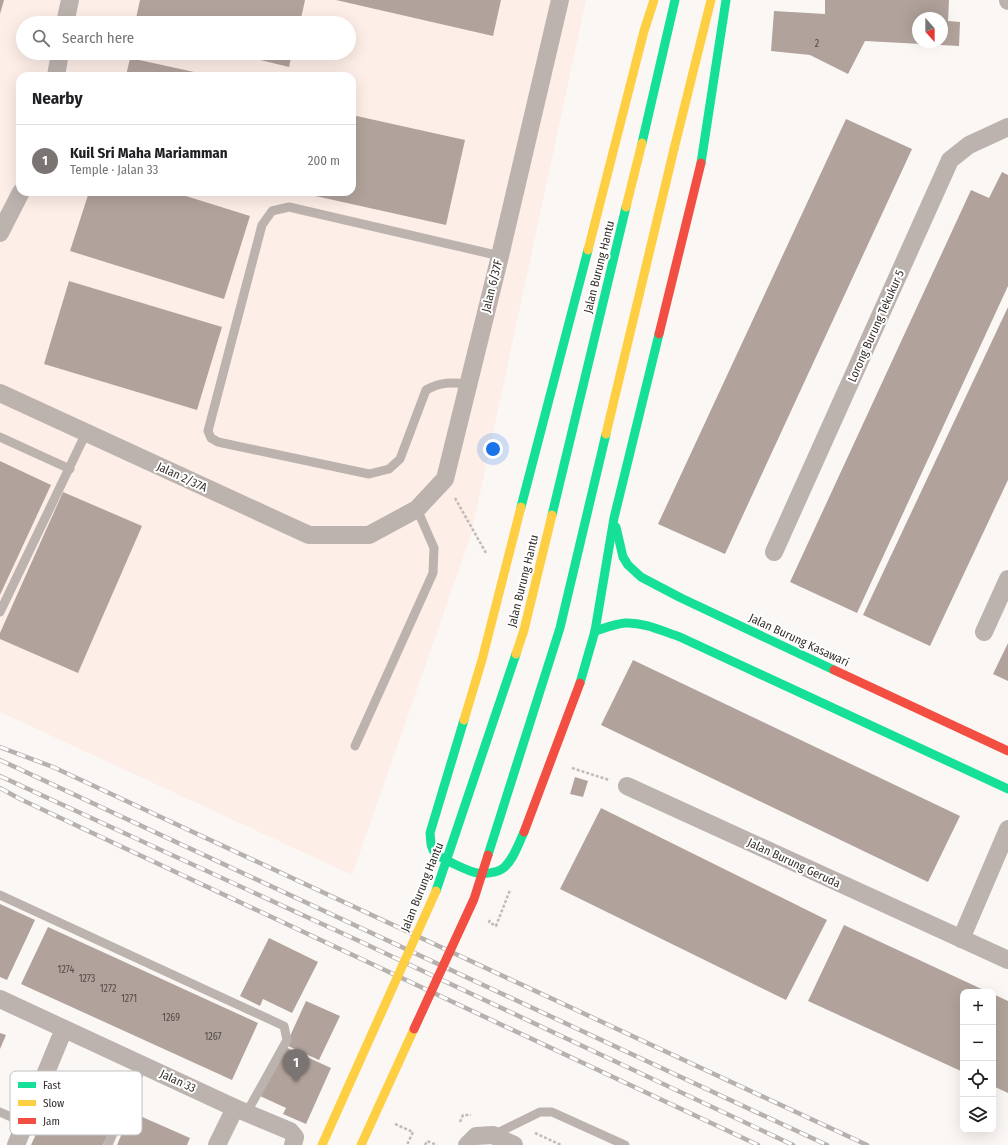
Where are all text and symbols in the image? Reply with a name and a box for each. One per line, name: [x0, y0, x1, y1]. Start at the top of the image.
north arrow: [912, 12, 948, 48]
search box: [16, 16, 356, 60]
icon: search: [30, 27, 52, 49]
text: Search here: [62, 29, 134, 47]
house number: 2: [815, 38, 820, 50]
text: Nearby: [32, 88, 83, 109]
text: Kuil Sri Maha Mariamman: [70, 144, 228, 162]
text: 1: [42, 153, 48, 168]
text: 200 m: [308, 153, 340, 168]
text: Temple · Jalan 33: [70, 162, 158, 177]
street label: Jalan Burung Hantu: [581, 219, 617, 315]
street label: Jalan 6/37F: [479, 258, 505, 314]
street label: Lorong Burung Tekukur 5: [845, 267, 907, 384]
your location: [483, 439, 503, 459]
street label: Jalan 2/37A: [155, 459, 210, 495]
street label: Jalan Burung Hantu: [505, 533, 541, 629]
street label: Jalan Burung Kasawari: [747, 611, 851, 669]
street label: Jalan Burung Geruda: [745, 835, 843, 891]
street label: Jalan Burung Hantu: [398, 840, 446, 934]
house number: 1274: [58, 964, 75, 976]
house number: 1273: [79, 973, 96, 985]
house number: 1272: [100, 983, 117, 995]
map controls: [960, 989, 996, 1133]
button: +: [960, 989, 996, 1025]
house number: 1271: [121, 993, 137, 1005]
house number: 1269: [162, 1012, 180, 1024]
button: −: [960, 1025, 996, 1061]
house number: 1267: [204, 1031, 222, 1043]
pin: 1: [283, 1049, 309, 1082]
button: locate: [960, 1061, 996, 1097]
street label: Jalan 33: [158, 1067, 198, 1095]
legend: [10, 1071, 142, 1135]
text: Fast: [43, 1079, 61, 1092]
text: Slow: [43, 1097, 64, 1110]
button: layers: [960, 1097, 996, 1133]
text: Jam: [43, 1115, 60, 1128]

